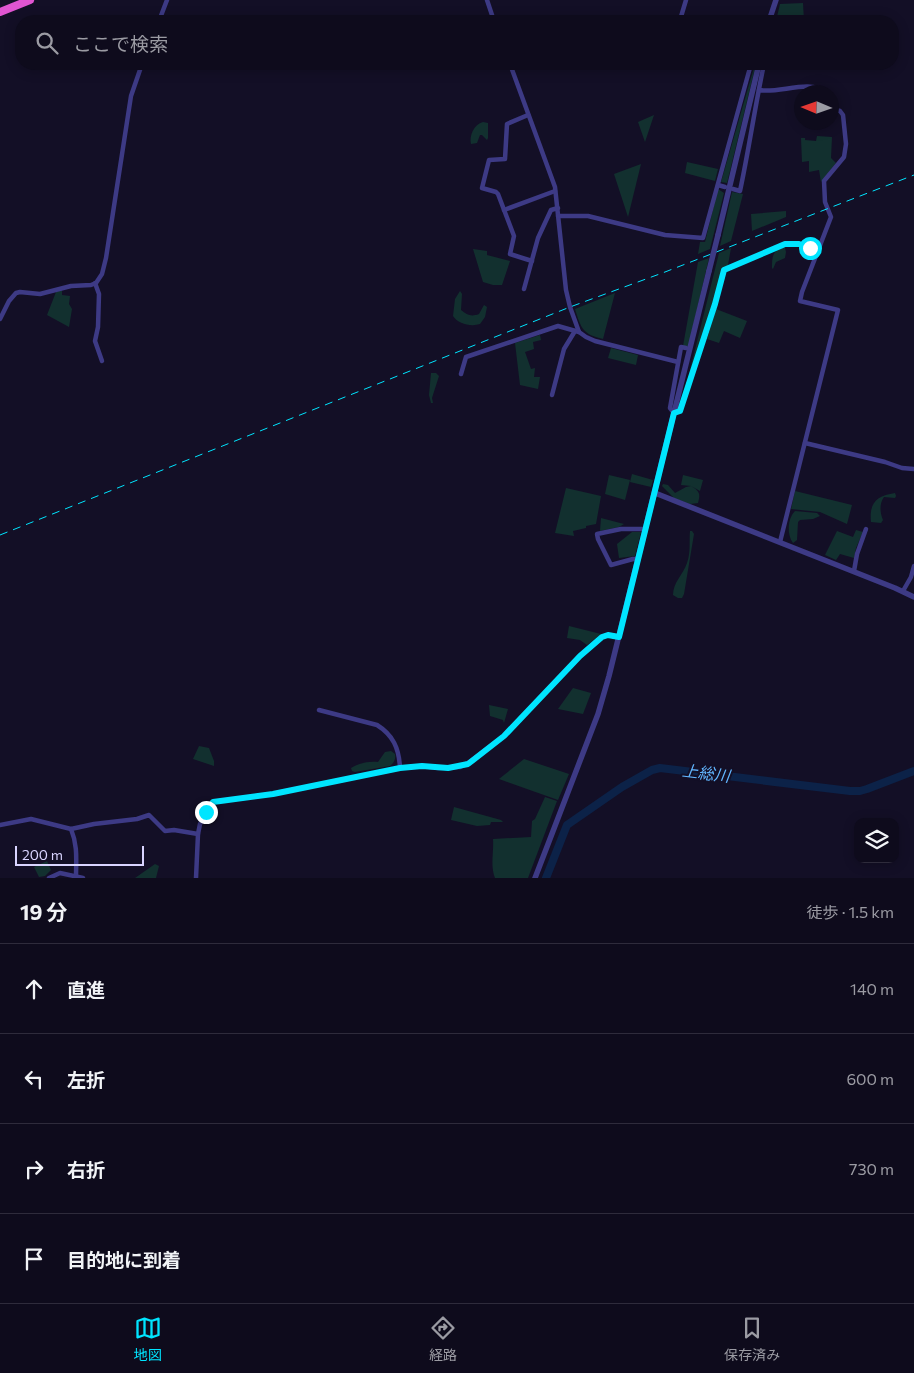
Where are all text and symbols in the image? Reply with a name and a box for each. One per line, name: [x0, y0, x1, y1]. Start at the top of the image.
search box: [15, 15, 899, 70]
icon: search: [33, 29, 61, 57]
text: ここで検索: [73, 32, 168, 55]
north arrow: [794, 85, 839, 130]
route start: [799, 237, 822, 260]
water label: 上総川: [681, 760, 733, 785]
route end: [195, 801, 218, 824]
map controls: [854, 818, 899, 863]
button: layers: [854, 818, 899, 863]
scale bar: [15, 843, 144, 866]
text: 200 m: [22, 846, 63, 863]
text: 19 分: [20, 899, 67, 924]
text: 徒歩 · 1.5 km: [807, 902, 894, 921]
icon: ahead: [20, 975, 48, 1003]
text: 直進: [67, 978, 105, 1001]
text: 140 m: [850, 979, 894, 998]
icon: left: [20, 1065, 48, 1093]
text: 左折: [67, 1068, 105, 1091]
text: 600 m: [846, 1069, 894, 1088]
icon: right: [20, 1155, 48, 1183]
text: 右折: [67, 1158, 105, 1181]
text: 730 m: [849, 1159, 894, 1178]
icon: arrive: [20, 1245, 48, 1273]
text: 目的地に到着: [67, 1248, 181, 1271]
tab: 地図: [134, 1314, 162, 1364]
tab: 経路: [429, 1314, 457, 1364]
tab: 保存済み: [724, 1314, 780, 1364]

